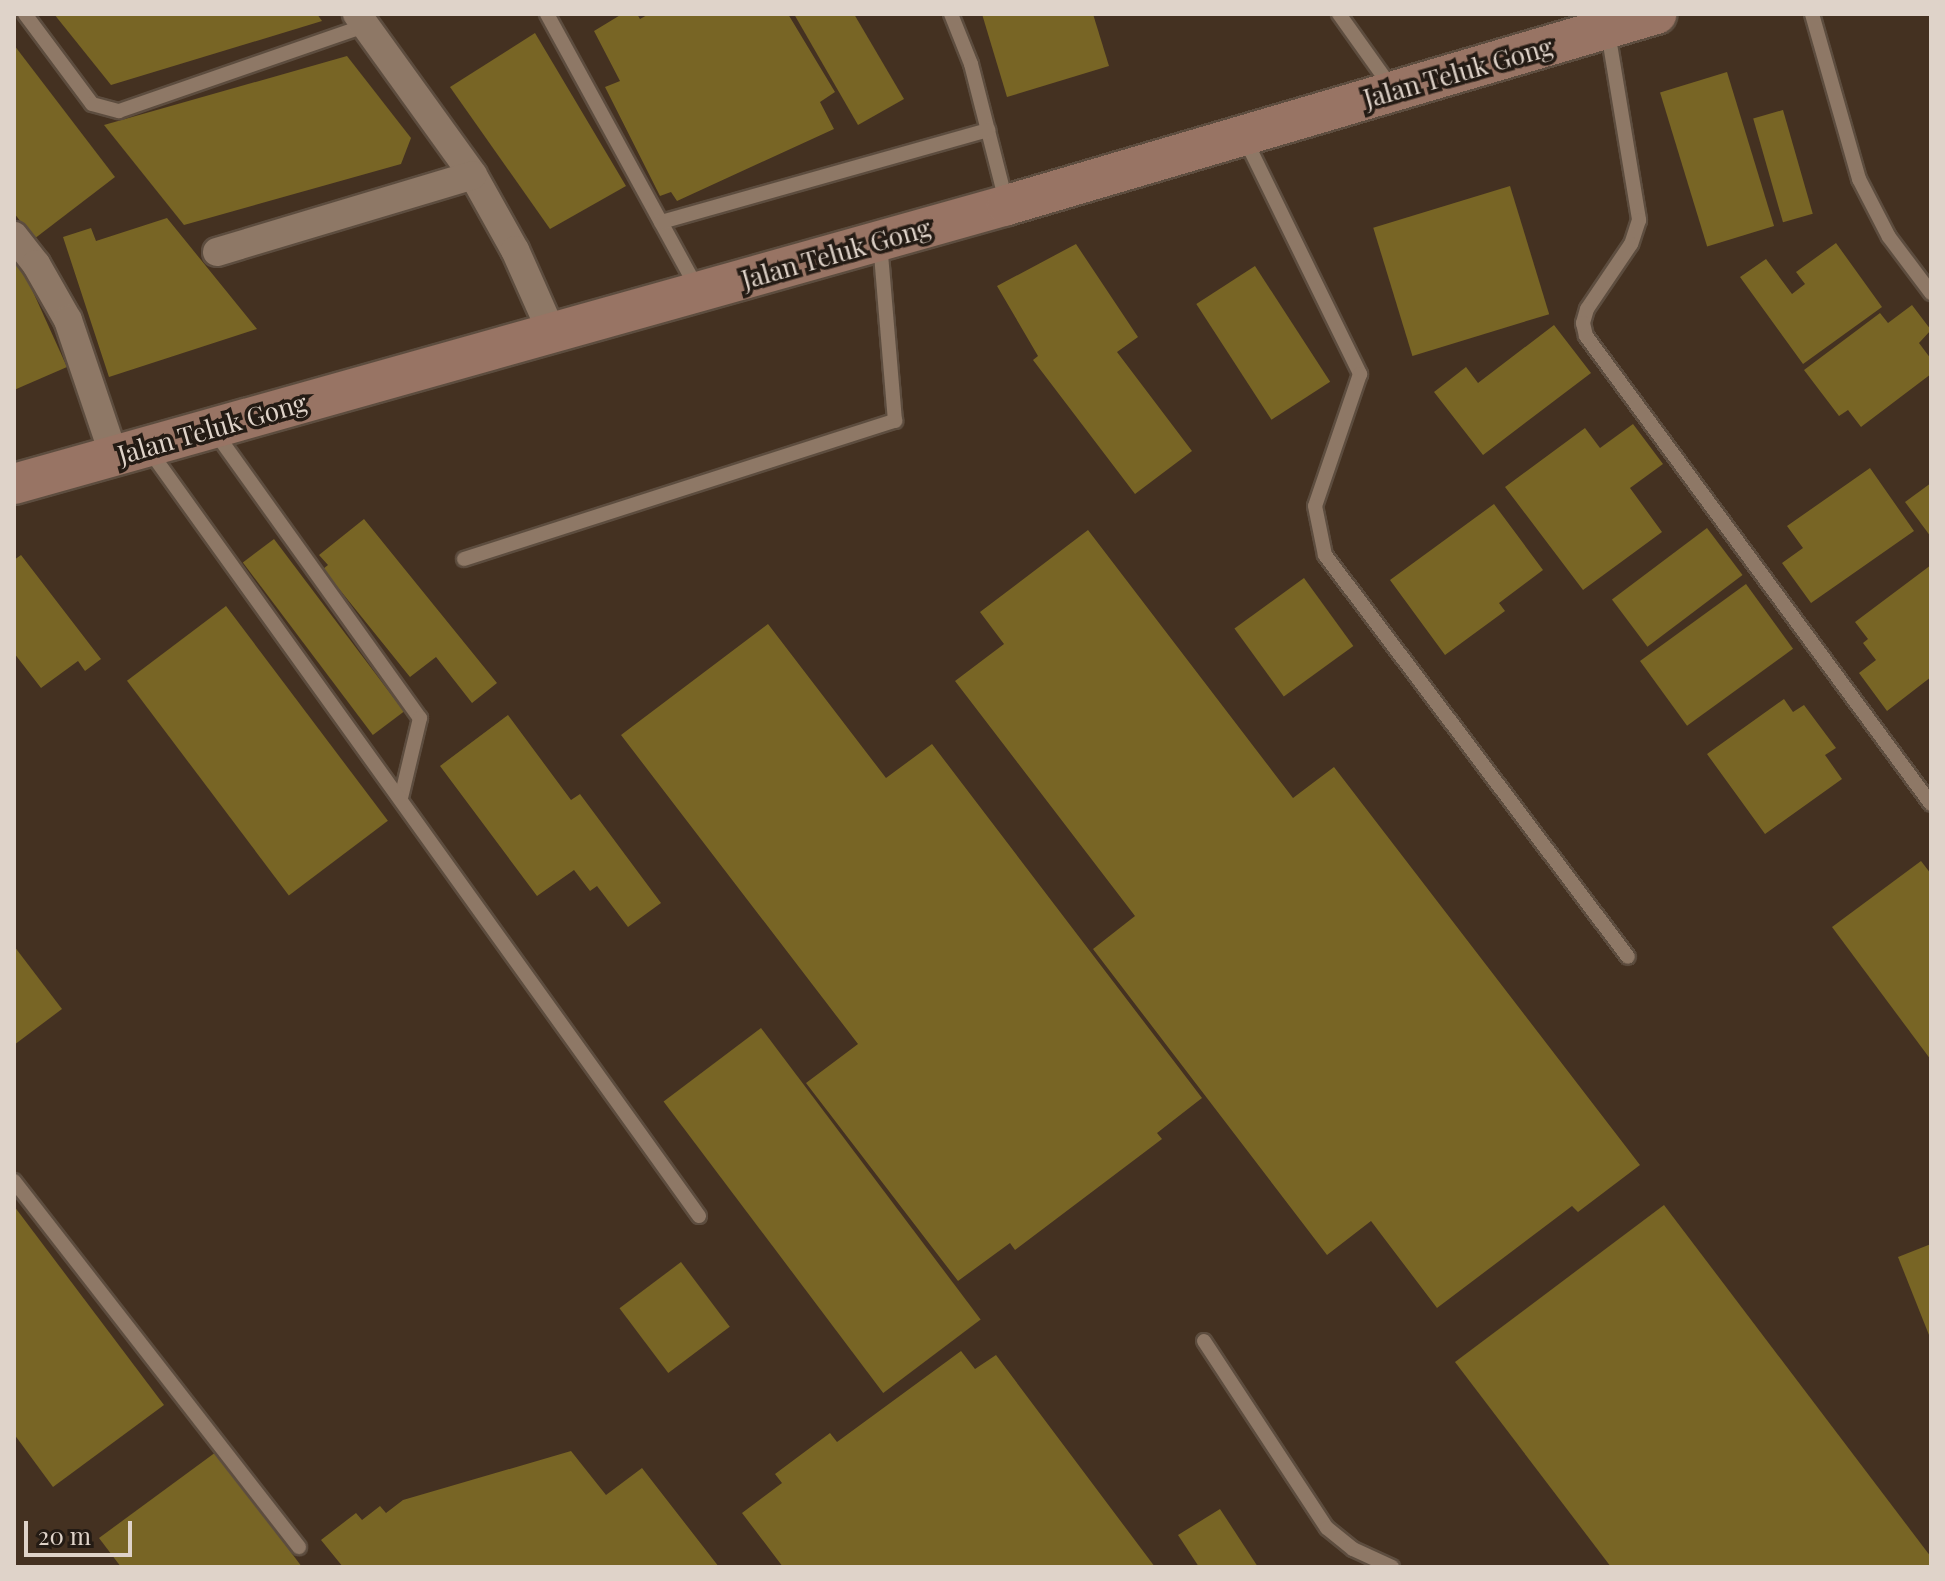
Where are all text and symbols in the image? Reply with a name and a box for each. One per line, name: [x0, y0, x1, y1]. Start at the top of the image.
street label: Jalan Teluk Gong: [1359, 30, 1557, 114]
street label: Jalan Teluk Gong: [737, 211, 935, 295]
street label: Jalan Teluk Gong: [113, 386, 311, 470]
scale bar: [28, 1505, 136, 1555]
text: 20 m: [38, 1519, 91, 1551]

